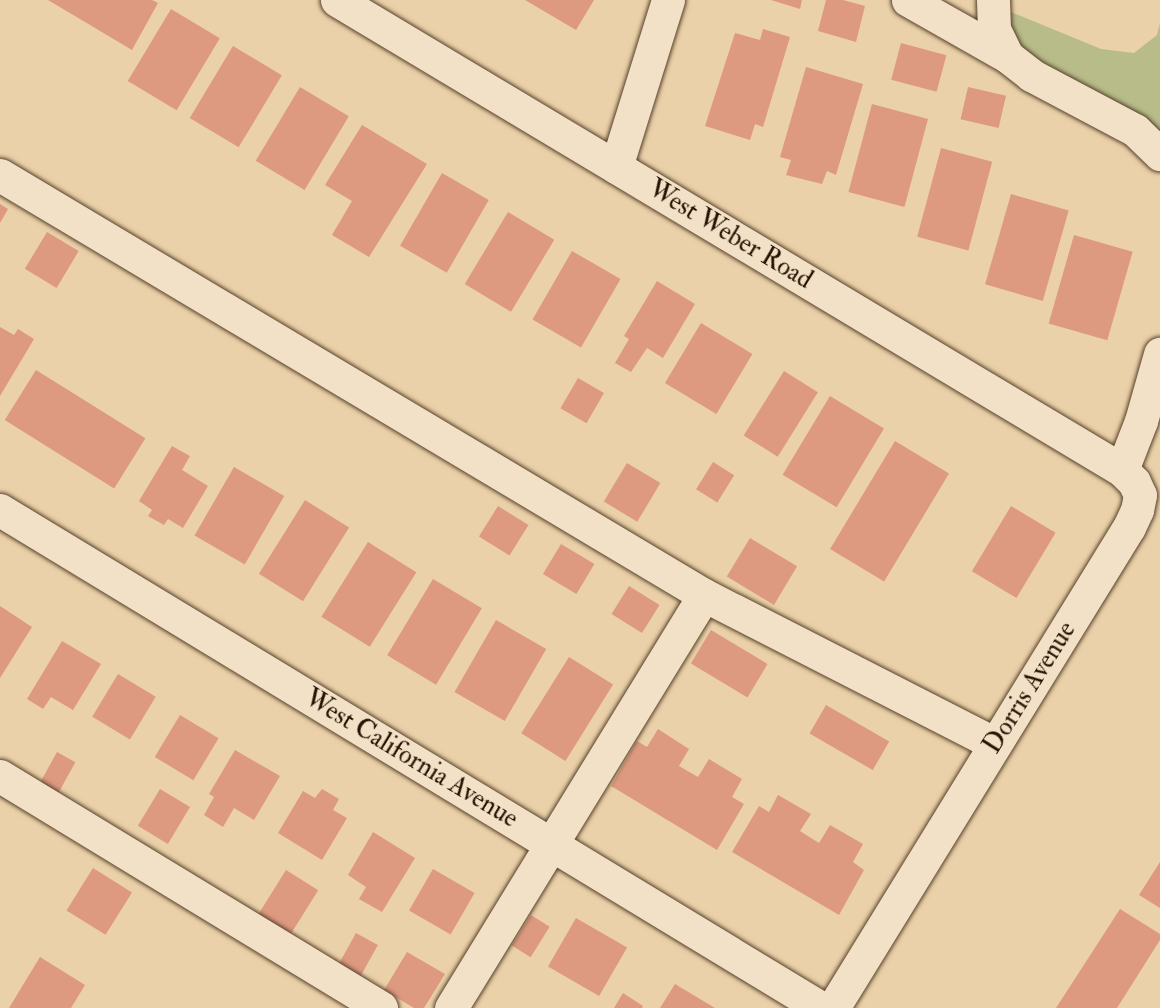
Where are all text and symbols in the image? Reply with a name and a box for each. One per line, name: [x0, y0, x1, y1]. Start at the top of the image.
street label: West Weber Road: [642, 174, 818, 296]
street label: Dorris Avenue: [977, 616, 1083, 760]
street label: West California Avenue: [299, 683, 523, 835]

